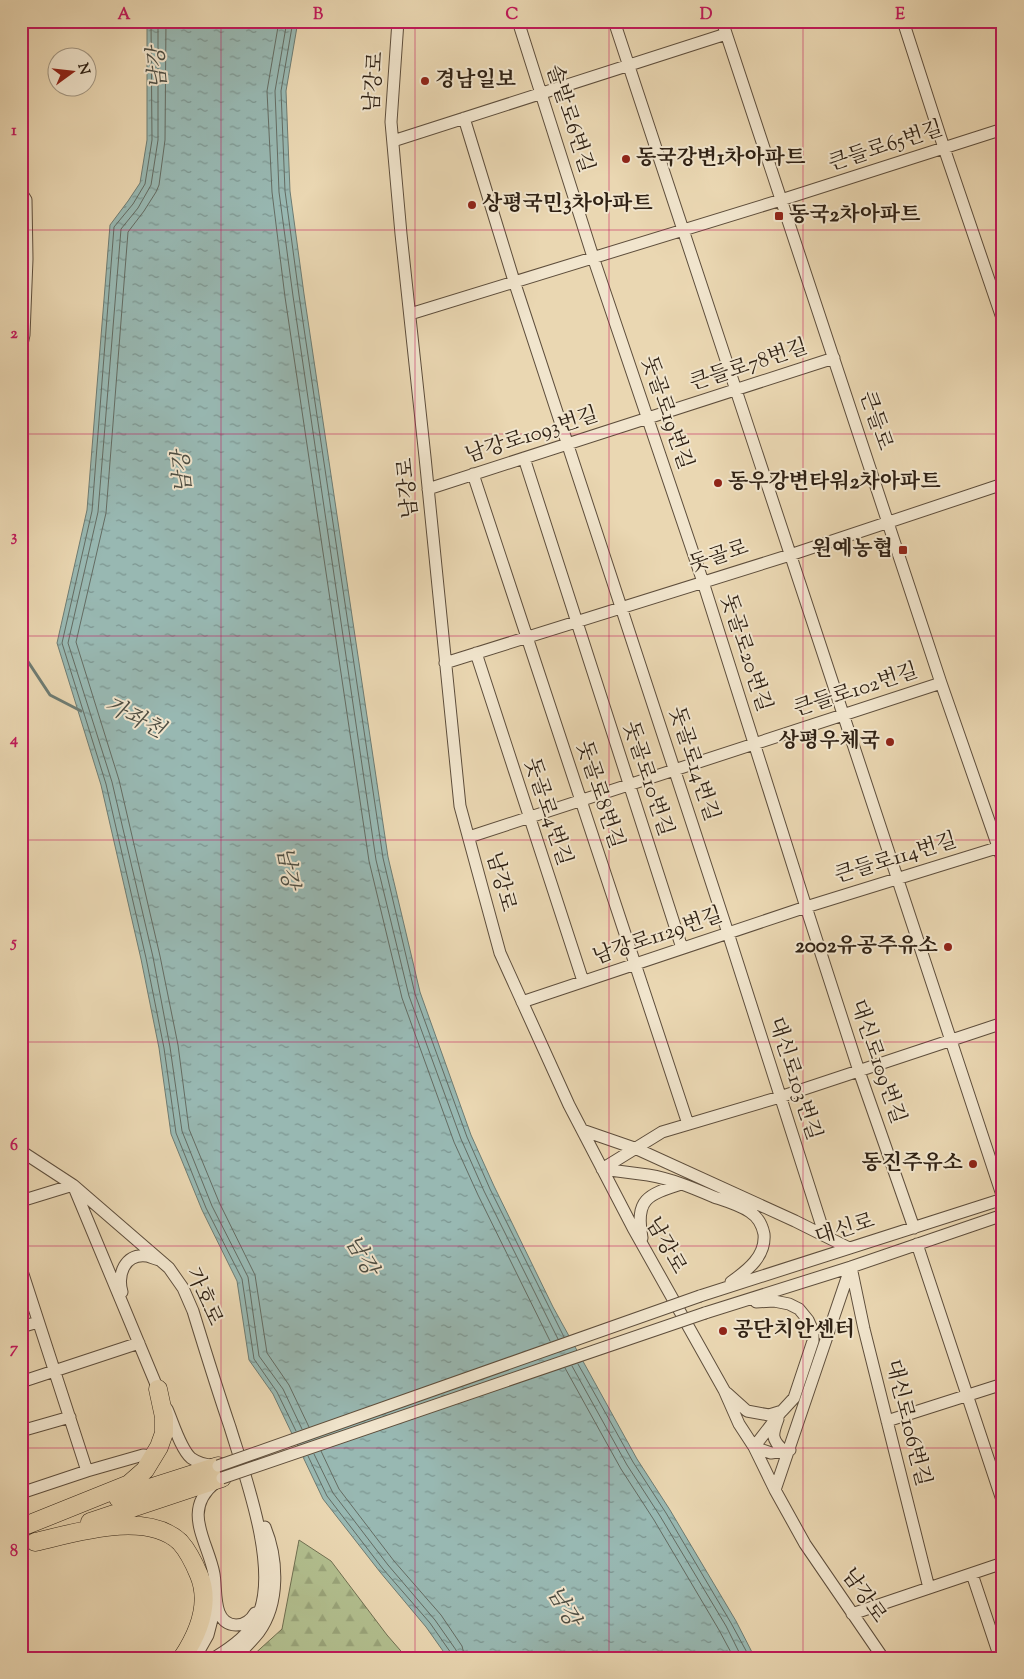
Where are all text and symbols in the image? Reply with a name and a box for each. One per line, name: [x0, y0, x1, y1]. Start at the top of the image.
text: A: [118, 4, 131, 27]
text: B: [313, 4, 323, 27]
text: C: [506, 4, 519, 27]
text: D: [700, 4, 713, 27]
text: E: [895, 4, 905, 27]
water label: 남강: [141, 42, 176, 90]
north arrow: [48, 48, 98, 98]
street label: 남강로: [358, 51, 392, 113]
text: N: [72, 61, 94, 77]
street label: 솔밭로6번길: [537, 61, 601, 177]
place label: 경남일보: [435, 66, 516, 96]
marker: 경남일보: [419, 75, 431, 87]
street label: 큰들로65번길: [825, 114, 947, 180]
text: 1: [11, 120, 17, 143]
place label: 동국강변1차아파트: [636, 144, 805, 174]
marker: 동국강변1차아파트: [620, 153, 632, 165]
place label: 상평국민3차아파트: [482, 190, 653, 220]
marker: 상평국민3차아파트: [466, 199, 478, 211]
place label: 동국2차아파트: [789, 201, 921, 231]
marker: 동국2차아파트: [773, 210, 785, 222]
text: 2: [10, 323, 18, 346]
street label: 큰들로78번길: [686, 333, 812, 399]
street label: 돗골로19번길: [633, 352, 699, 474]
street label: 큰들로: [851, 387, 899, 455]
street label: 남강로1093번길: [462, 400, 602, 472]
water label: 남강: [166, 446, 201, 494]
street label: 남강로: [391, 456, 427, 520]
place label: 동우강변타워2차아파트: [728, 468, 941, 498]
marker: 동우강변타워2차아파트: [712, 477, 724, 489]
text: 3: [11, 526, 18, 549]
street label: 돗골로: [685, 533, 753, 581]
place label: 원예농협: [812, 535, 893, 565]
marker: 원예농협: [897, 544, 909, 556]
street label: 돗골로20번길: [712, 590, 778, 716]
street label: 큰들로102번길: [790, 657, 922, 725]
water label: 가좌천: [98, 690, 171, 749]
street label: 돗골로14번길: [660, 703, 726, 825]
street label: 돗골로10번길: [614, 718, 680, 840]
place label: 상평우체국: [779, 727, 880, 757]
text: 4: [9, 729, 18, 752]
marker: 상평우체국: [884, 736, 896, 748]
street label: 돗골로8번길: [567, 737, 631, 853]
street label: 돗골로4번길: [515, 754, 579, 870]
street label: 큰들로114번길: [831, 826, 961, 892]
water label: 남강: [267, 845, 306, 895]
street label: 남강로: [478, 849, 522, 915]
street label: 남강로1129번길: [589, 901, 727, 973]
text: 5: [9, 932, 17, 955]
place label: 2002유공주유소: [795, 932, 938, 962]
marker: 2002유공주유소: [942, 941, 954, 953]
street label: 대신로109번길: [842, 996, 912, 1128]
street label: 대신로103번길: [760, 1014, 828, 1144]
text: 6: [10, 1135, 18, 1158]
place label: 동진주유소: [862, 1149, 963, 1179]
marker: 동진주유소: [967, 1158, 979, 1170]
street label: 대신로: [812, 1207, 878, 1253]
street label: 남강로: [637, 1212, 693, 1280]
water label: 남강: [336, 1230, 386, 1286]
street label: 가호로: [177, 1263, 229, 1331]
place label: 공단치안센터: [733, 1316, 855, 1346]
marker: 공단치안센터: [717, 1325, 729, 1337]
text: 7: [10, 1338, 19, 1361]
street label: 대신로106번길: [877, 1356, 937, 1490]
text: 8: [10, 1541, 18, 1564]
street label: 남강로: [833, 1562, 893, 1630]
water label: 남강: [538, 1581, 588, 1637]

